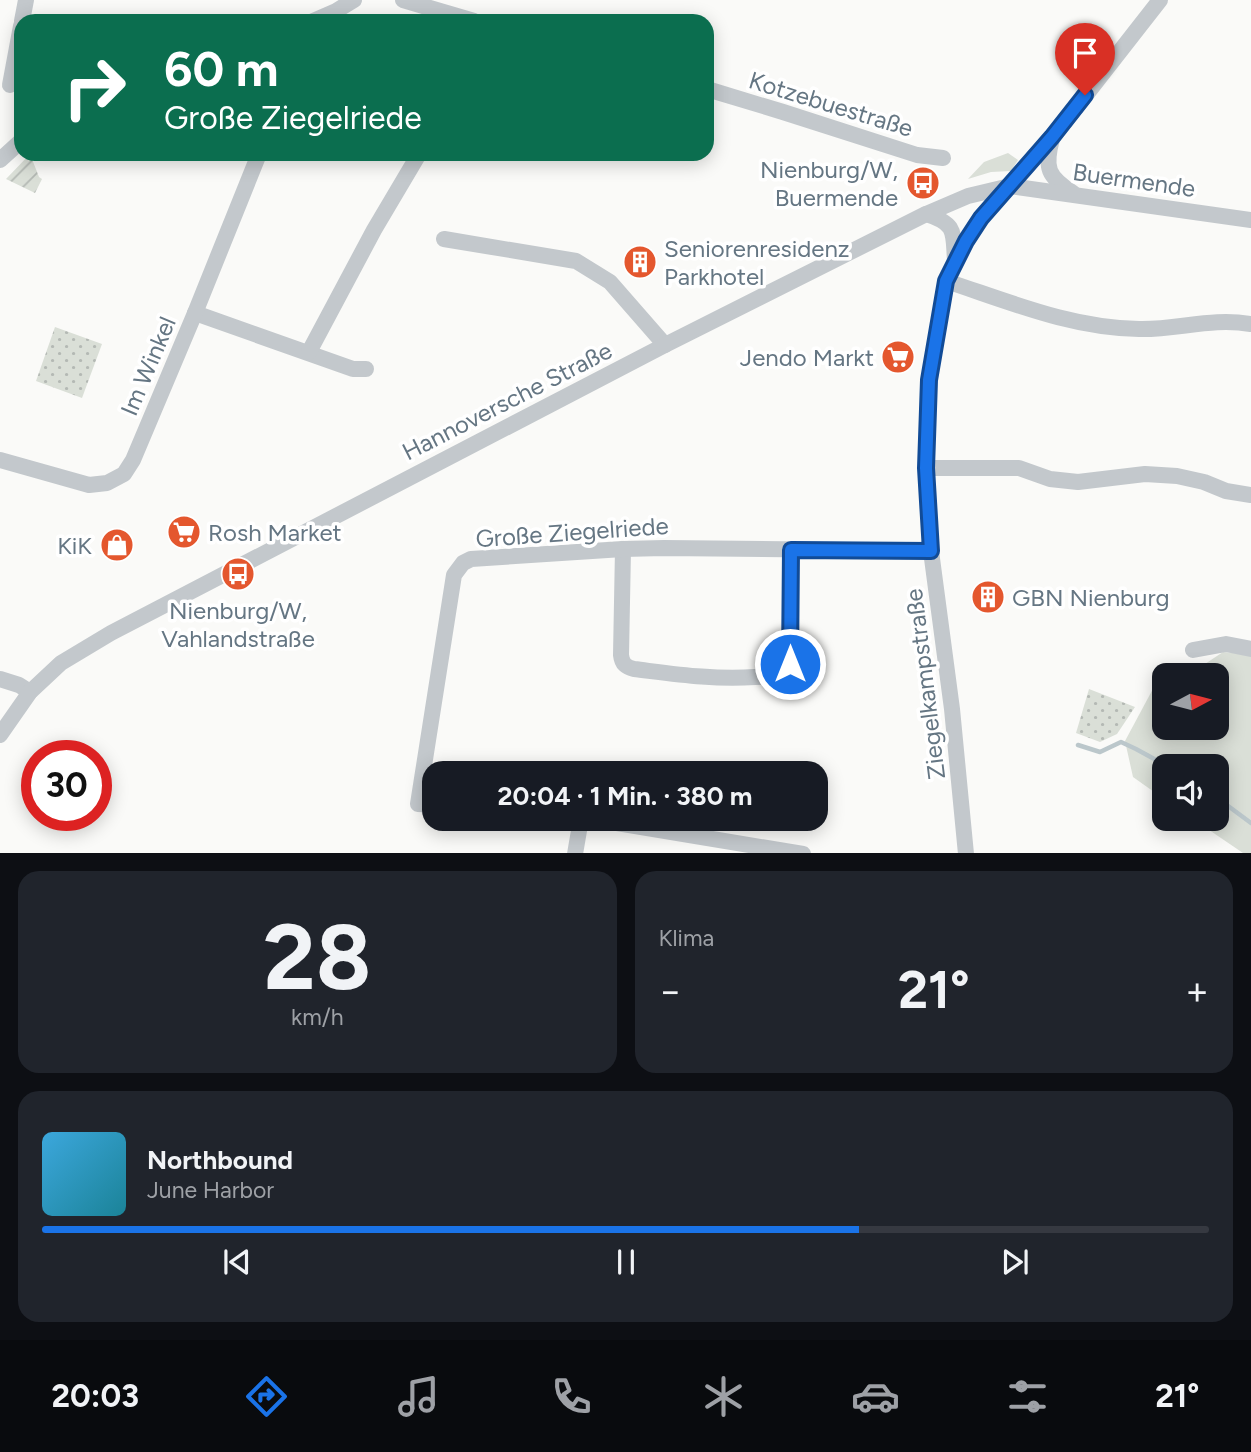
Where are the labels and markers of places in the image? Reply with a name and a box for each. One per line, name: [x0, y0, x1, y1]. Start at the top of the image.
pin: [1055, 23, 1115, 95]
place label: Nienburg/W, Buermende: [760, 155, 898, 212]
bus stop icon: Nienburg/W, Buermende: [904, 164, 942, 202]
place label: Seniorenresidenz Parkhotel: [664, 234, 850, 291]
building icon: Seniorenresidenz Parkhotel: [621, 243, 659, 281]
supermarket icon: Jendo Markt: [879, 338, 917, 376]
place label: Jendo Markt: [740, 343, 874, 372]
supermarket icon: Rosh Market: [165, 513, 203, 551]
place label: Rosh Market: [208, 518, 342, 547]
shop icon: KiK: [98, 526, 136, 564]
place label: KiK: [57, 531, 92, 560]
bus stop icon: Nienburg/W, Vahlandstraße: [219, 555, 257, 593]
building icon: GBN Nienburg: [969, 578, 1007, 616]
place label: GBN Nienburg: [1012, 583, 1170, 612]
place label: Nienburg/W, Vahlandstraße: [161, 596, 315, 653]

